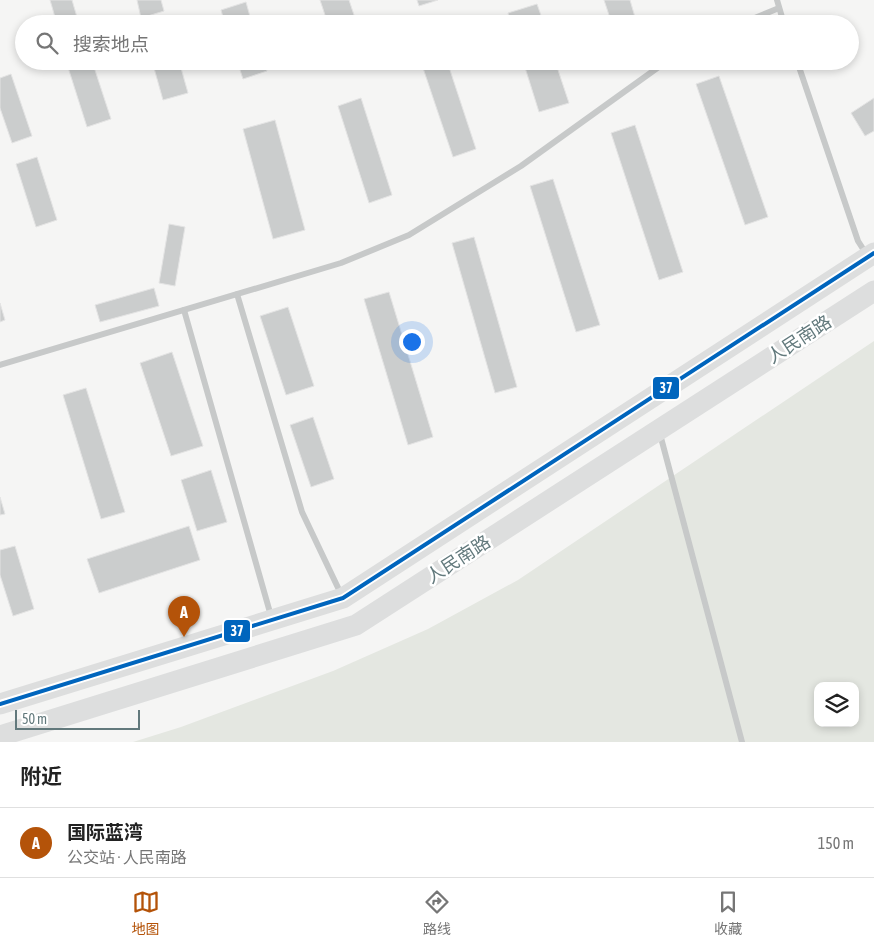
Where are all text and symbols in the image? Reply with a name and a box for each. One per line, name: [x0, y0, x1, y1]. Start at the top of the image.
search box: [15, 15, 859, 70]
icon: search: [33, 29, 61, 57]
text: 搜索地点: [73, 33, 149, 55]
street label: 人民南路: [763, 311, 835, 367]
your location: [399, 329, 425, 355]
line badge: 37: [652, 376, 680, 400]
text: 37: [659, 380, 673, 396]
street label: 人民南路: [422, 531, 494, 587]
pin: A: [168, 596, 200, 637]
line badge: 37: [223, 619, 251, 643]
text: 37: [230, 623, 244, 639]
map controls: [814, 682, 859, 727]
button: layers: [814, 682, 859, 727]
scale bar: [15, 707, 140, 730]
text: 50 m: [22, 711, 47, 727]
text: 附近: [20, 764, 62, 788]
text: 国际蓝湾: [67, 821, 143, 843]
text: A: [32, 834, 40, 852]
text: 150 m: [818, 834, 854, 852]
text: 公交站 · 人民南路: [67, 848, 187, 866]
tab: 地图: [132, 888, 160, 938]
tab: 路线: [423, 888, 451, 938]
tab: 收藏: [714, 888, 742, 938]

